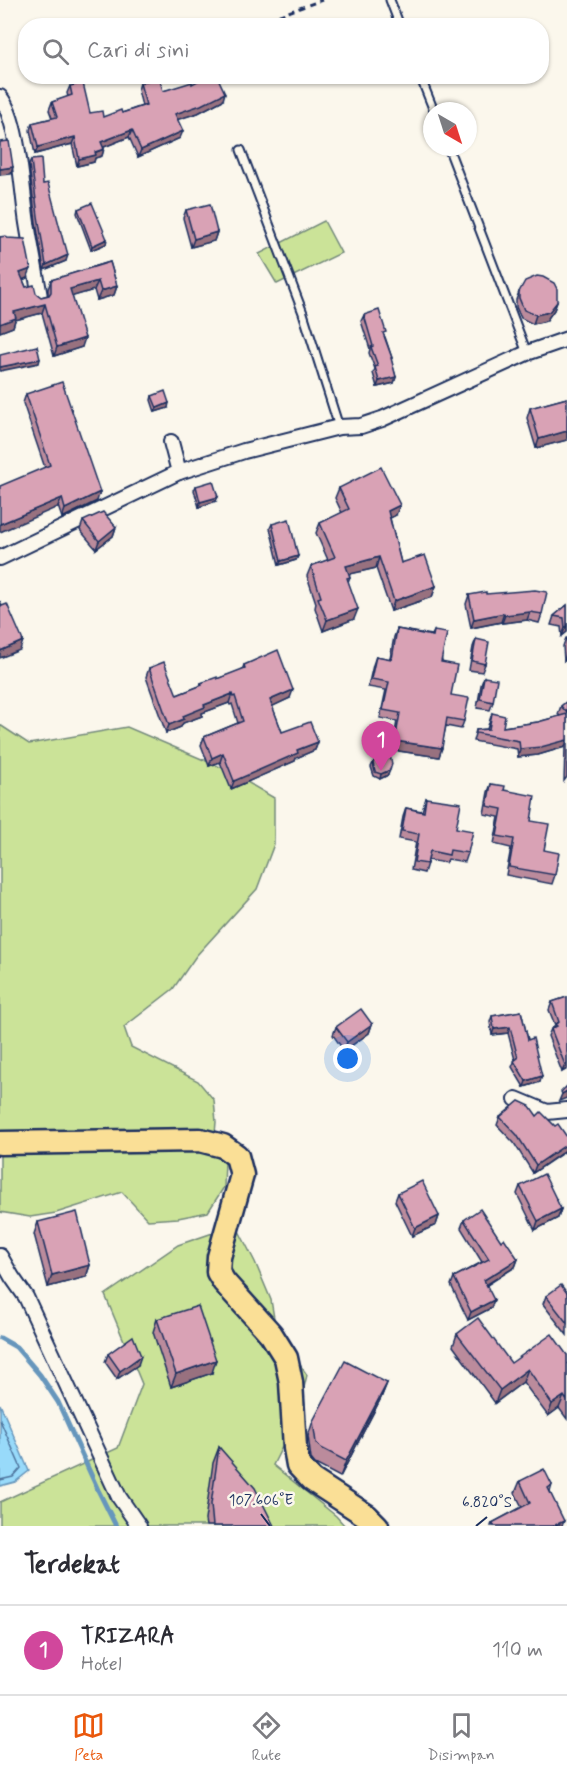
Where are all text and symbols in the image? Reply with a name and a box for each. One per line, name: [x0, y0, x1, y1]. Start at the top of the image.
search box: [18, 18, 549, 84]
icon: search: [39, 35, 72, 68]
text: Cari di sini: [87, 37, 189, 65]
north arrow: [423, 102, 477, 156]
pin: 1: [362, 722, 400, 771]
your location: [333, 1044, 362, 1073]
text: 107.606°E: [229, 1491, 293, 1511]
text: 6.820°S: [462, 1493, 512, 1513]
text: Terdekat: [24, 1548, 120, 1582]
text: TRIZARA: [81, 1623, 175, 1651]
text: 1: [39, 1637, 48, 1664]
text: 110 m: [492, 1637, 543, 1664]
text: Hotel: [81, 1651, 122, 1678]
tab: Peta: [72, 1709, 105, 1766]
tab: Rute: [250, 1709, 283, 1766]
tab: Disimpan: [427, 1709, 495, 1766]

